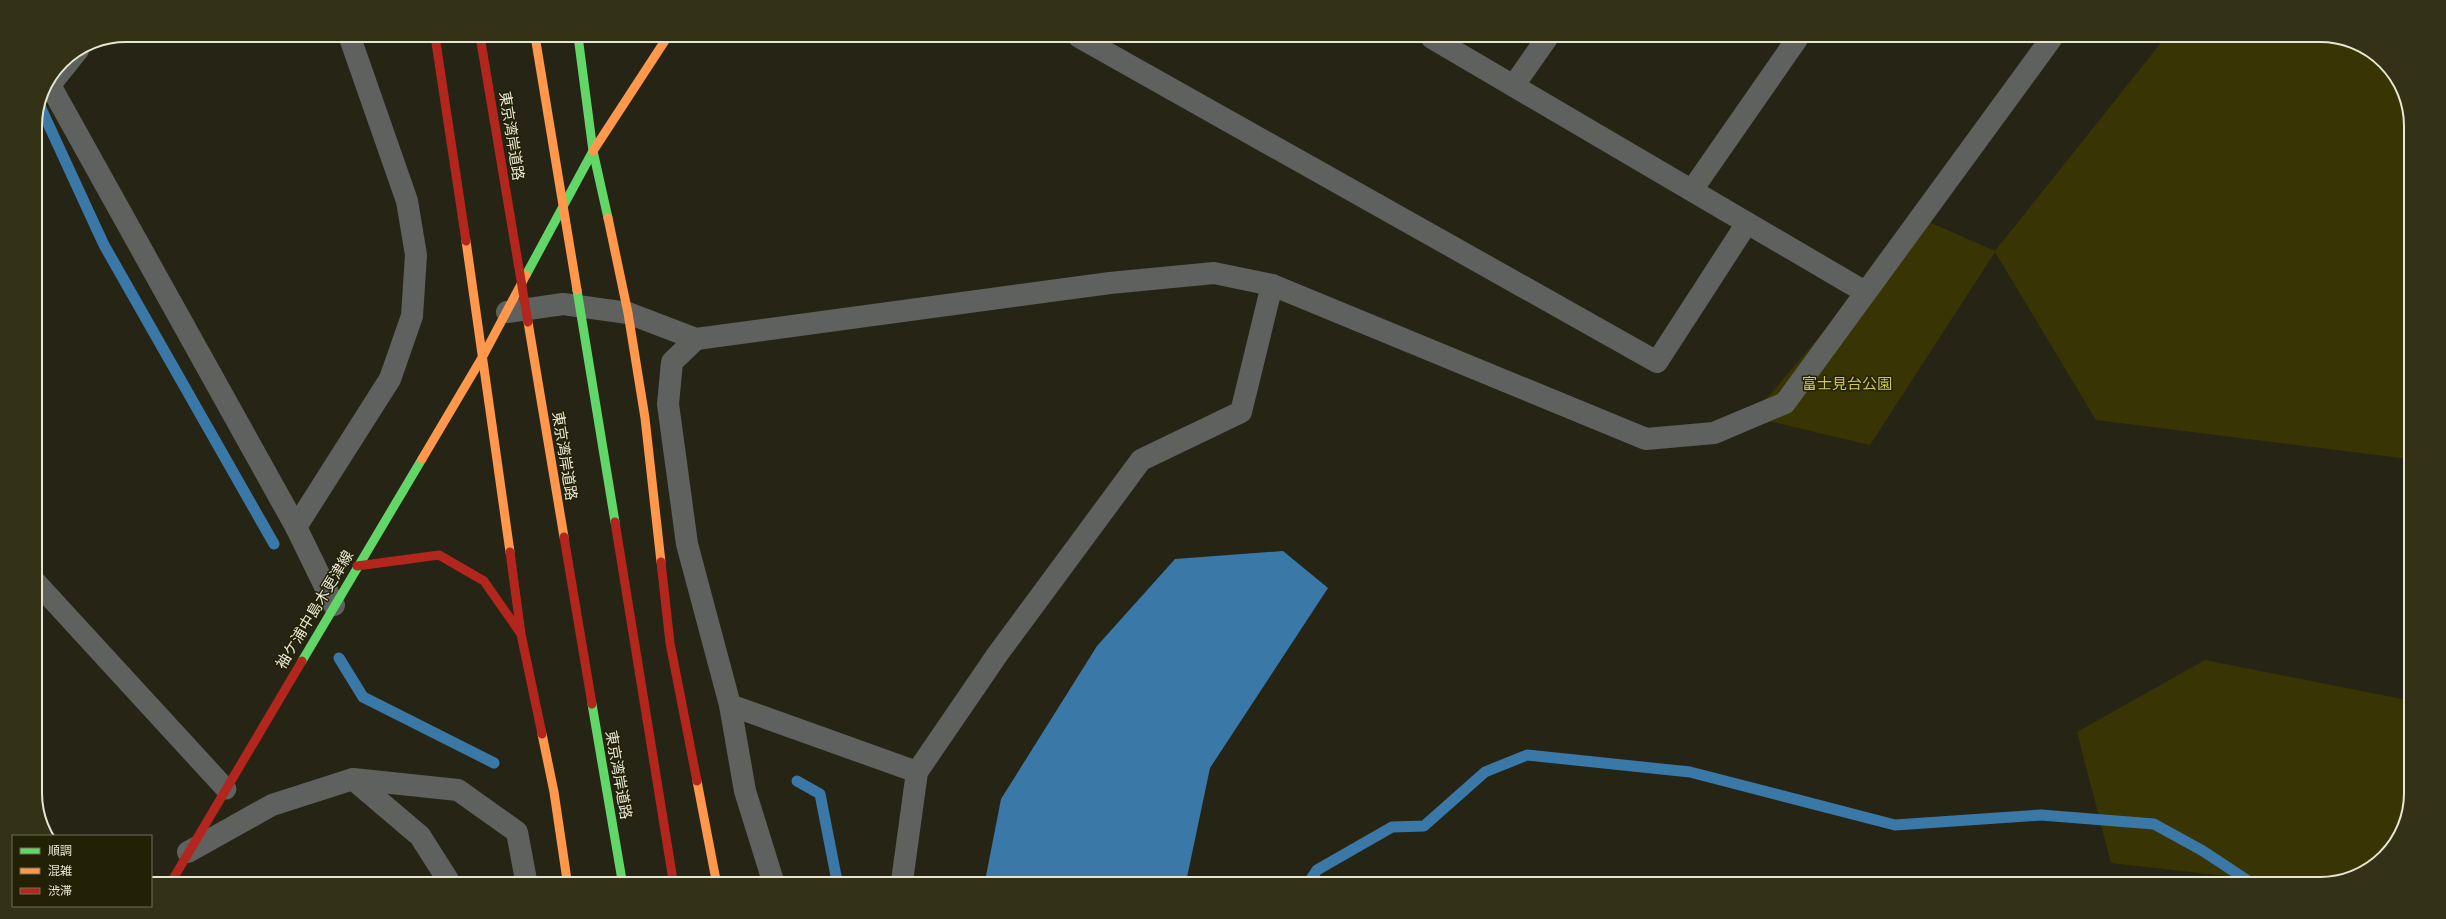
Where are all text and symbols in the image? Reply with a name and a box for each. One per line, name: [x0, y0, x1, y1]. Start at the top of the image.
street label: 東京湾岸道路: [495, 90, 527, 182]
park label: 富士見台公園: [1802, 375, 1892, 394]
street label: 東京湾岸道路: [548, 410, 580, 502]
street label: 袖ケ浦中島木更津線: [272, 547, 358, 673]
street label: 東京湾岸道路: [601, 729, 635, 821]
legend: [12, 835, 152, 907]
text: 順調: [48, 844, 72, 859]
text: 混雑: [48, 864, 72, 879]
text: 渋滞: [48, 884, 72, 899]

